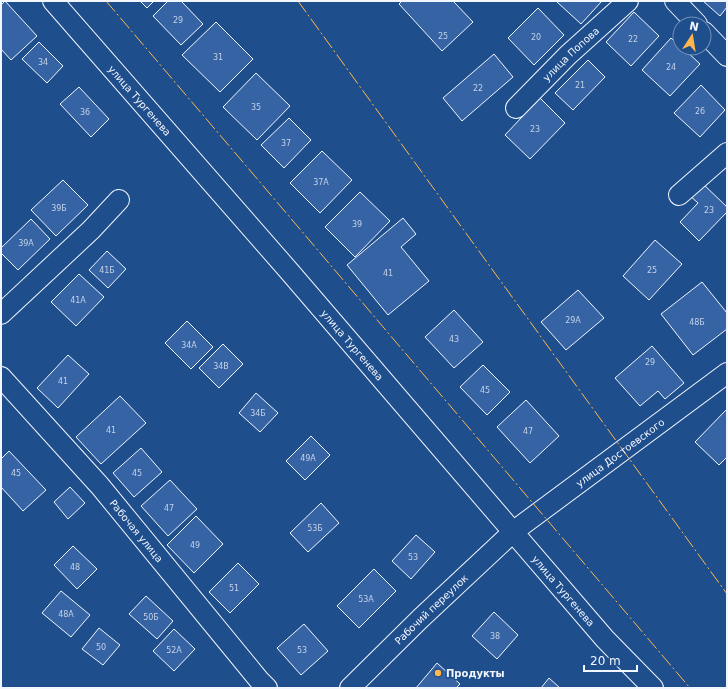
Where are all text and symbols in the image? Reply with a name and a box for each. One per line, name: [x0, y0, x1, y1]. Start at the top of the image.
house number: 29: [173, 16, 183, 25]
north arrow: [672, 16, 712, 56]
text: N: [688, 19, 700, 34]
street label: улица Попова: [541, 25, 601, 83]
house number: 25: [438, 32, 448, 41]
house number: 20: [531, 33, 541, 42]
house number: 22: [628, 35, 638, 44]
house number: 31: [213, 53, 223, 62]
house number: 34: [38, 58, 48, 67]
street label: улица Тургенева: [106, 63, 173, 138]
house number: 24: [666, 63, 676, 72]
house number: 21: [575, 81, 585, 90]
house number: 22: [473, 84, 483, 93]
house number: 35: [251, 103, 261, 112]
house number: 26: [695, 107, 705, 116]
house number: 36: [80, 108, 90, 117]
house number: 23: [530, 125, 540, 134]
house number: 37: [281, 139, 291, 148]
house number: 37А: [313, 178, 329, 187]
house number: 39Б: [51, 204, 67, 213]
house number: 23: [704, 206, 714, 215]
house number: 39: [352, 220, 362, 229]
house number: 39А: [18, 239, 34, 248]
house number: 41Б: [99, 266, 115, 275]
house number: 25: [647, 266, 657, 275]
house number: 41: [383, 269, 393, 278]
house number: 41А: [70, 296, 86, 305]
street label: улица Тургенева: [319, 308, 385, 383]
house number: 29А: [565, 316, 581, 325]
house number: 48Б: [689, 318, 705, 327]
house number: 43: [449, 335, 459, 344]
house number: 34А: [181, 341, 197, 350]
house number: 29: [645, 358, 655, 367]
house number: 34В: [213, 362, 229, 371]
house number: 41: [58, 377, 68, 386]
house number: 45: [480, 386, 490, 395]
house number: 34Б: [250, 409, 266, 418]
street label: улица Достоевского: [574, 416, 667, 489]
house number: 41: [106, 426, 116, 435]
house number: 47: [523, 427, 533, 436]
house number: 49А: [300, 454, 316, 463]
house number: 45: [11, 469, 21, 478]
house number: 45: [132, 469, 142, 478]
street label: Рабочая улица: [107, 498, 165, 564]
house number: 47: [164, 504, 174, 513]
house number: 53Б: [307, 524, 323, 533]
house number: 49: [190, 541, 200, 550]
house number: 53: [408, 553, 418, 562]
street label: улица Тургенева: [530, 553, 596, 629]
house number: 48: [70, 563, 80, 572]
street label: Рабочий переулок: [393, 572, 470, 647]
house number: 51: [229, 584, 239, 593]
house number: 53А: [358, 595, 374, 604]
house number: 48А: [58, 610, 74, 619]
house number: 50Б: [143, 613, 159, 622]
house number: 38: [490, 632, 500, 641]
house number: 50: [96, 643, 106, 652]
house number: 52А: [166, 646, 182, 655]
house number: 53: [297, 646, 307, 655]
scale bar: [584, 647, 637, 673]
text: 20 m: [590, 654, 621, 668]
marker: Продукты: [433, 668, 443, 678]
place label: Продукты: [446, 668, 505, 679]

